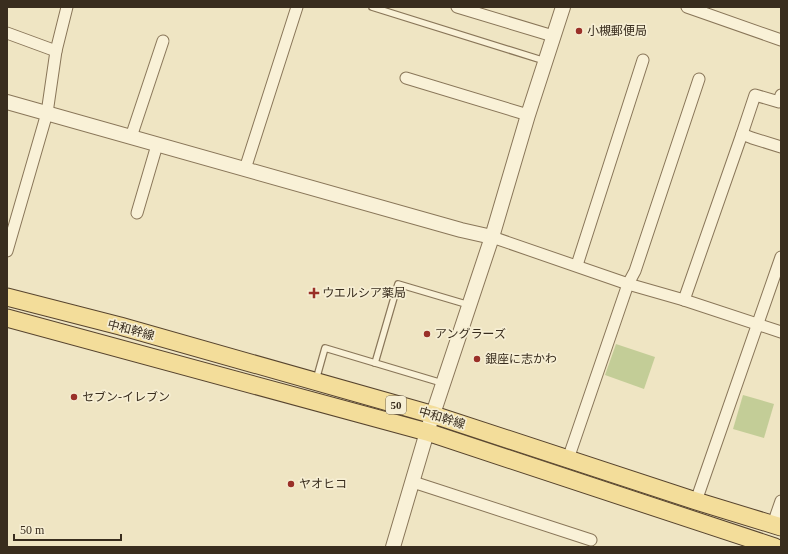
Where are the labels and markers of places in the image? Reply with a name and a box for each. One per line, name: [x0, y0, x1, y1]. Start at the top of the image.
place label: 小槻郵便局: [587, 24, 647, 38]
marker: 小槻郵便局: [574, 26, 584, 36]
place label: ウエルシア薬局: [322, 286, 406, 300]
marker: ウエルシア薬局: [309, 288, 319, 298]
place label: アングラーズ: [435, 327, 506, 341]
marker: アングラーズ: [422, 329, 432, 339]
place label: 銀座に志かわ: [485, 352, 557, 366]
marker: 銀座に志かわ: [472, 354, 482, 364]
place label: セブン-イレブン: [82, 390, 170, 404]
marker: セブン-イレブン: [69, 392, 79, 402]
place label: ヤオヒコ: [299, 477, 347, 491]
marker: ヤオヒコ: [286, 479, 296, 489]

